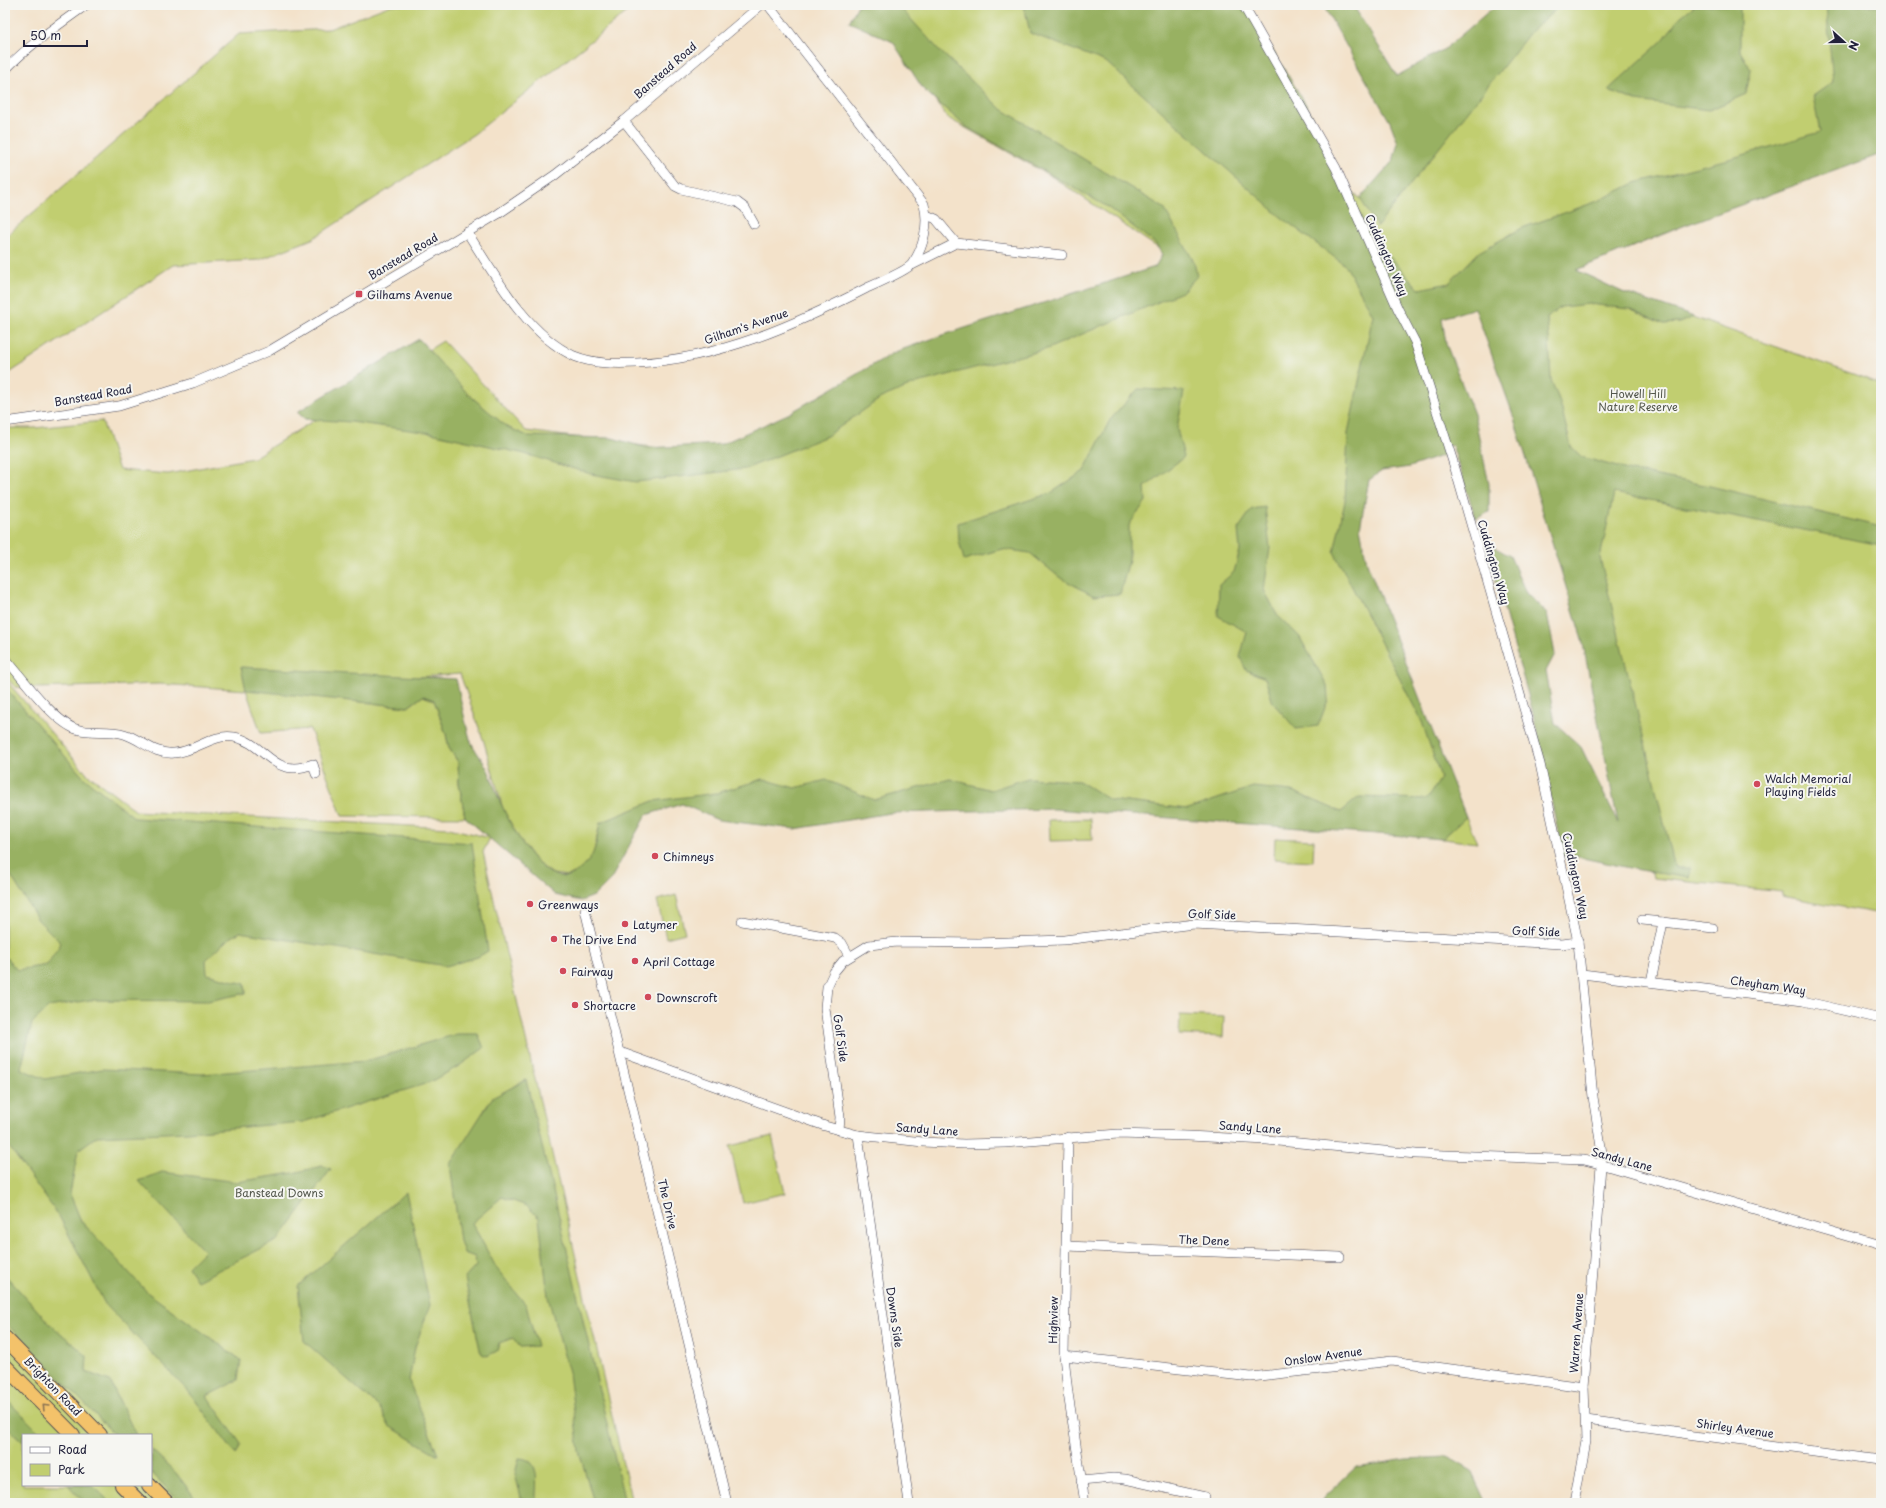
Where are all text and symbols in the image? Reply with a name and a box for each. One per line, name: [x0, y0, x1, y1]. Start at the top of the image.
scale bar: [24, 22, 87, 48]
north arrow: [1824, 22, 1864, 62]
text: 50 m: [30, 26, 61, 44]
street label: Banstead Road: [630, 38, 700, 102]
text: N: [1844, 39, 1863, 53]
street label: Cuddington Way: [1361, 211, 1413, 299]
street label: Banstead Road: [365, 228, 441, 284]
place label: Gilhams Avenue: [367, 286, 453, 303]
marker: Gilhams Avenue: [354, 289, 364, 299]
street label: Gilham's Avenue: [702, 304, 790, 348]
street label: Banstead Road: [53, 380, 133, 410]
park label: Howell Hill Nature Reserve: [1598, 385, 1678, 415]
street label: Cuddington Way: [1474, 517, 1514, 607]
place label: Walch Memorial Playing Fields: [1765, 770, 1851, 800]
marker: Walch Memorial Playing Fields: [1752, 779, 1762, 789]
street label: Cuddington Way: [1559, 831, 1593, 921]
place label: Chimneys: [663, 848, 714, 865]
marker: Chimneys: [650, 851, 660, 861]
place label: Greenways: [538, 896, 599, 913]
marker: Greenways: [525, 899, 535, 909]
street label: Golf Side: [1188, 905, 1236, 923]
place label: Latymer: [633, 916, 678, 933]
marker: Latymer: [620, 919, 630, 929]
street label: Golf Side: [1512, 922, 1560, 940]
place label: The Drive End: [562, 931, 636, 948]
marker: The Drive End: [549, 934, 559, 944]
place label: April Cottage: [643, 953, 715, 970]
marker: April Cottage: [630, 956, 640, 966]
place label: Fairway: [571, 963, 613, 980]
marker: Fairway: [558, 966, 568, 976]
street label: Cheyham Way: [1729, 971, 1807, 999]
place label: Downscroft: [656, 989, 718, 1006]
marker: Downscroft: [643, 992, 653, 1002]
place label: Shortacre: [583, 997, 636, 1014]
marker: Shortacre: [570, 1000, 580, 1010]
street label: Golf Side: [829, 1013, 853, 1063]
street label: Sandy Lane: [1218, 1116, 1282, 1138]
street label: Sandy Lane: [895, 1118, 959, 1140]
street label: Sandy Lane: [1590, 1143, 1655, 1175]
street label: The Drive: [654, 1177, 682, 1231]
park label: Banstead Downs: [235, 1184, 323, 1201]
street label: The Dene: [1178, 1231, 1230, 1249]
street label: Downs Side: [882, 1285, 908, 1349]
street label: Warren Avenue: [1565, 1293, 1587, 1373]
street label: Highview: [1044, 1296, 1062, 1344]
street label: Onslow Avenue: [1283, 1342, 1363, 1370]
street label: Brighton Road: [20, 1352, 86, 1420]
one-way arrow: [42, 1404, 50, 1412]
street label: Shirley Avenue: [1695, 1414, 1775, 1442]
legend: [22, 1434, 152, 1486]
text: Road: [58, 1440, 87, 1458]
text: Park: [58, 1460, 85, 1478]

